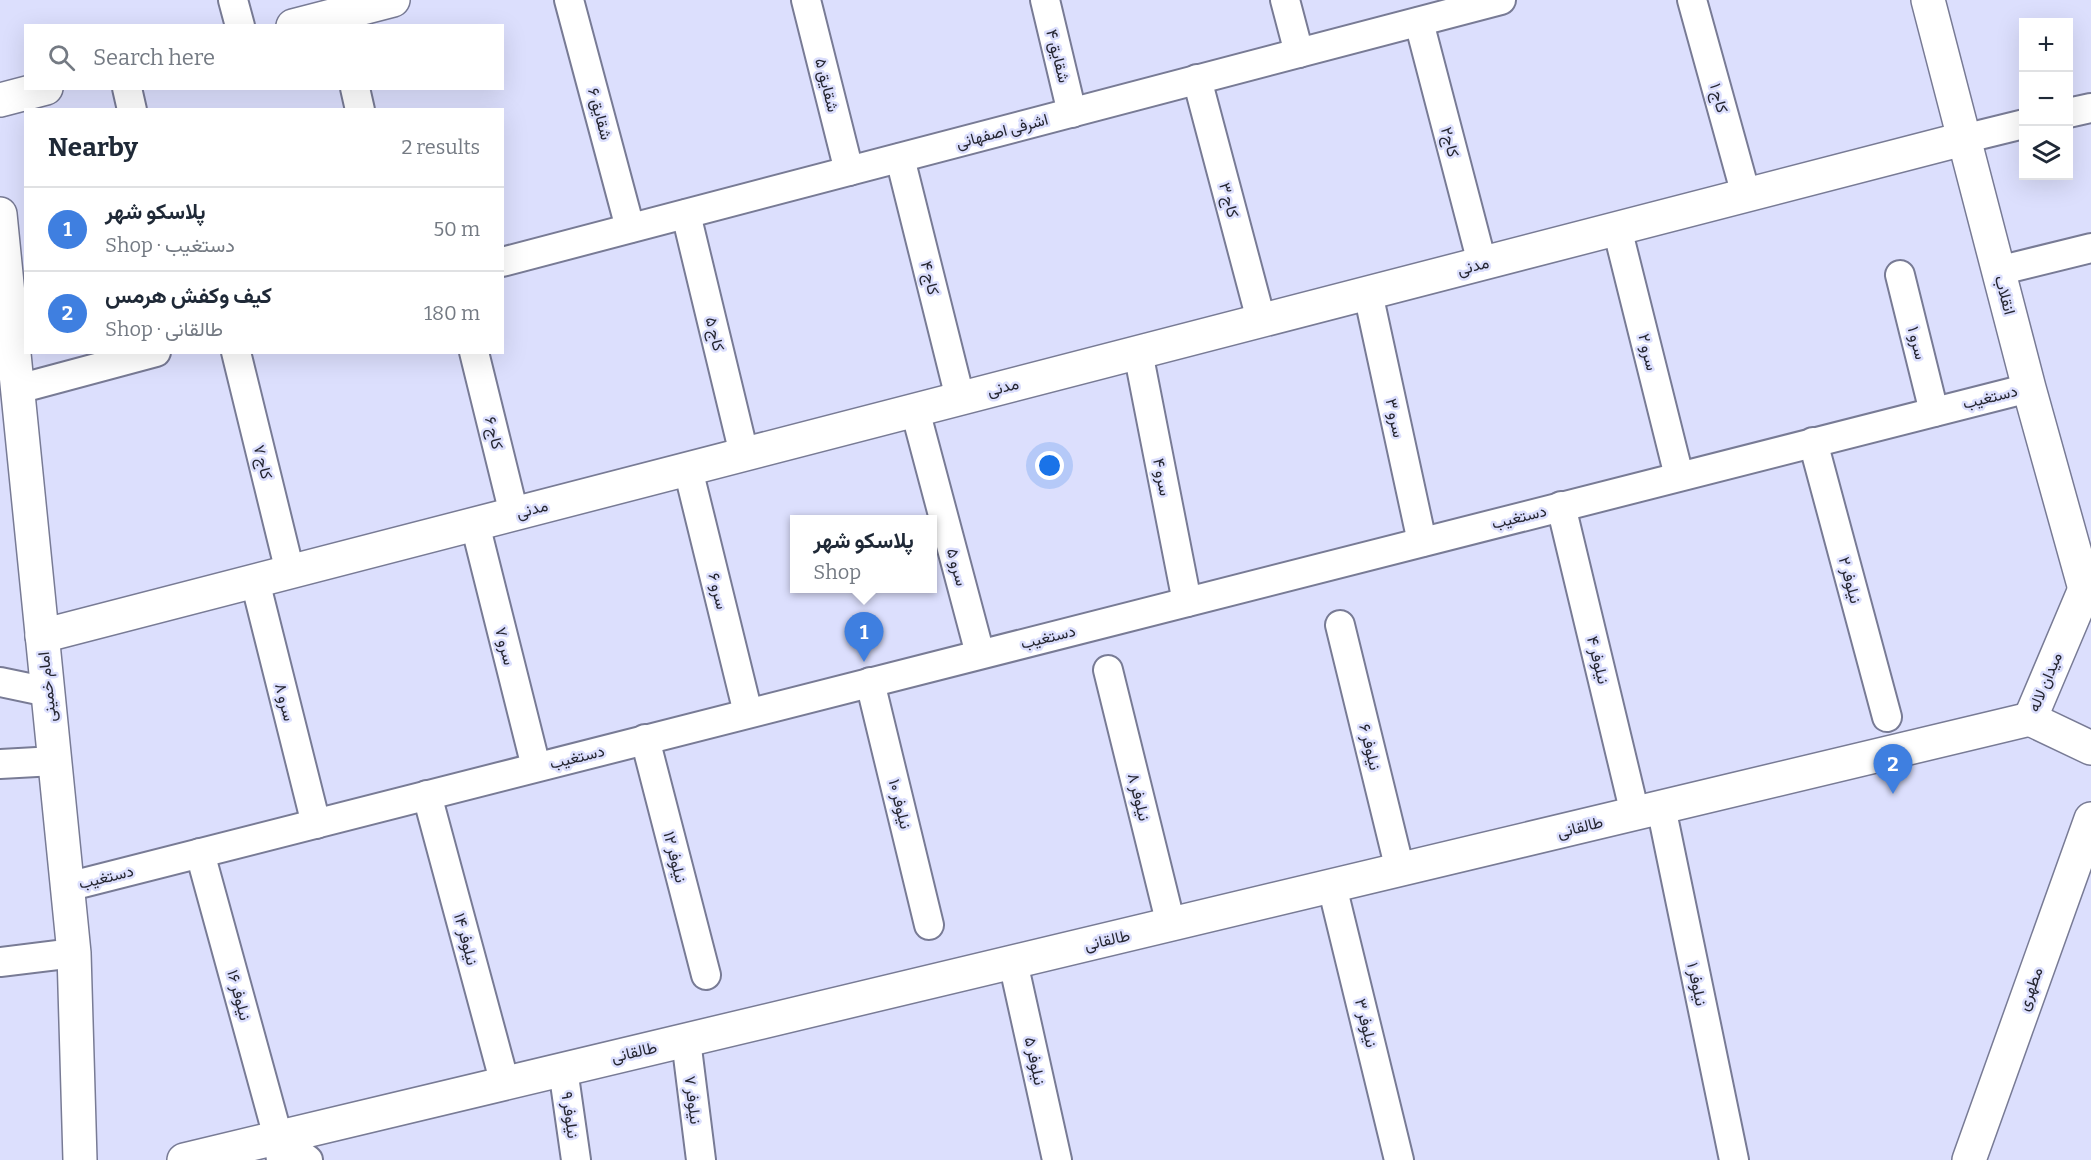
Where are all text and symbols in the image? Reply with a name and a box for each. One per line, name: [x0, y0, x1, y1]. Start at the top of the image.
map controls: [2019, 18, 2073, 180]
button: +: [2019, 18, 2073, 72]
search box: [24, 24, 504, 90]
street label: شقایق ۴: [1041, 27, 1074, 85]
icon: search: [45, 41, 78, 74]
text: Search here: [93, 44, 215, 71]
street label: شقایق ۵: [810, 56, 843, 114]
button: −: [2019, 72, 2073, 126]
street label: کاج ۱: [1704, 81, 1732, 115]
street label: شقایق ۶: [583, 86, 616, 142]
street label: اشرفی اصفهانی: [954, 110, 1050, 153]
street label: کاج۲: [1435, 125, 1463, 160]
button: layers: [2019, 126, 2073, 180]
text: Nearby: [48, 132, 138, 163]
text: 2 results: [401, 135, 480, 159]
street label: کاج ۳: [1213, 180, 1243, 220]
text: پلاسکو شهر: [105, 198, 205, 225]
text: 1: [63, 217, 72, 241]
text: 50 m: [433, 217, 480, 241]
text: Shop · دستغیب: [105, 233, 235, 257]
street label: مدنی: [1455, 253, 1491, 280]
street label: کاج ۴: [915, 259, 943, 297]
street label: انقلاب: [1991, 273, 2019, 317]
text: کیف و‌کفش هرمس: [105, 282, 272, 309]
text: 2: [62, 301, 73, 325]
text: 180 m: [424, 301, 480, 325]
street label: کاج ۵: [700, 315, 728, 354]
text: Shop · طالقانی: [105, 317, 223, 341]
street label: سرو ۱: [1903, 324, 1930, 362]
street label: سرو ۲: [1633, 332, 1662, 373]
street label: مدنی: [985, 374, 1021, 401]
street label: دستغیب: [1961, 381, 2019, 413]
street label: سرو ۳: [1381, 397, 1408, 439]
street label: کاج ۶: [479, 415, 507, 452]
street label: کاج ۷: [248, 443, 276, 482]
your location: [1035, 451, 1064, 480]
street label: سرو ۴: [1148, 457, 1175, 498]
street label: مدنی: [514, 496, 550, 523]
street label: دستغیب: [1490, 501, 1548, 533]
popup: [790, 515, 937, 593]
text: پلاسکو شهر: [813, 527, 914, 554]
street label: سرو ۵: [942, 546, 971, 588]
street label: نیلوفر ۲: [1834, 555, 1865, 606]
text: Shop: [813, 560, 861, 584]
street label: سرو ۶: [703, 571, 732, 611]
pin: 1: [844, 612, 884, 662]
street label: دستغیب: [1019, 621, 1077, 653]
street label: سرو ۷: [490, 625, 519, 667]
street label: نیلوفر ۴: [1582, 634, 1613, 686]
street label: میدان لاله: [2024, 649, 2066, 715]
street label: امام خمینی: [34, 651, 61, 723]
street label: سرو ۸: [270, 681, 299, 723]
street label: نیلوفر ۶: [1354, 722, 1385, 772]
street label: دستغیب: [548, 741, 606, 773]
pin: 2: [1874, 744, 1912, 794]
street label: نیلوفر ۸: [1123, 771, 1154, 823]
street label: نیلوفر ۱۰: [884, 777, 915, 831]
street label: طالقانی: [1555, 812, 1605, 843]
street label: نیلوفر ۱۲: [658, 829, 691, 885]
street label: دستغیب: [77, 861, 135, 893]
street label: نیلوفر ۱۴: [449, 911, 482, 967]
street label: طالقانی: [1082, 926, 1132, 955]
street label: نیلوفر ۱: [1682, 961, 1711, 1008]
street label: مطهری: [2013, 965, 2048, 1014]
street label: نیلوفر ۱۶: [222, 968, 255, 1023]
street label: نیلوفر ۳: [1350, 997, 1381, 1050]
street label: نیلوفر ۵: [1020, 1035, 1049, 1087]
street label: طالقانی: [609, 1038, 659, 1067]
street label: نیلوفر ۷: [680, 1075, 705, 1125]
street label: نیلوفر ۹: [556, 1090, 583, 1140]

